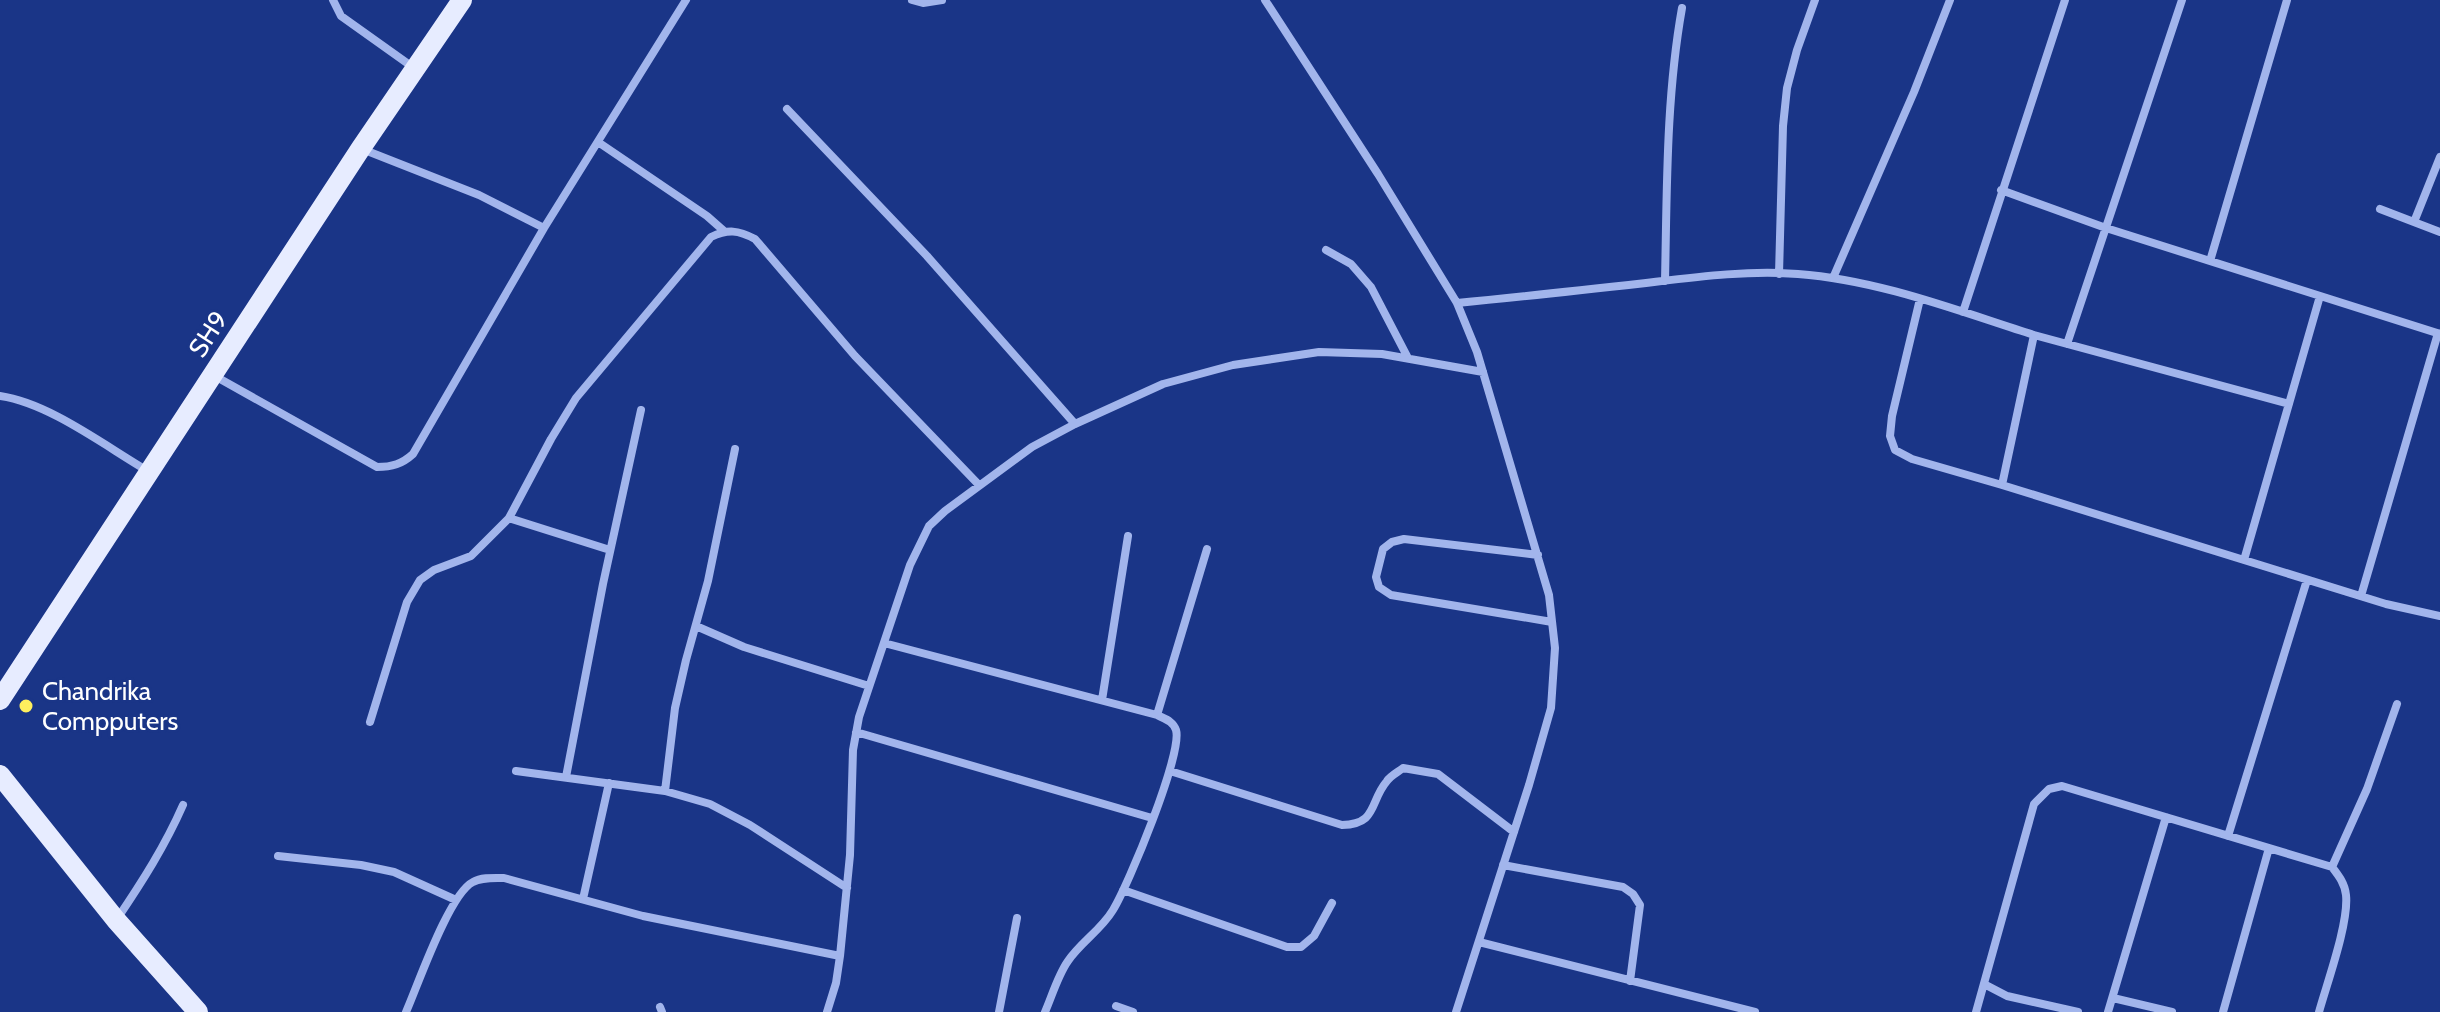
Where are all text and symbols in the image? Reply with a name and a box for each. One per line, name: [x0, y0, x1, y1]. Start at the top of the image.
street label: SH9: [181, 305, 235, 363]
place label: Chandrika Compputers: [42, 675, 179, 737]
marker: Chandrika Compputers: [17, 697, 35, 715]

